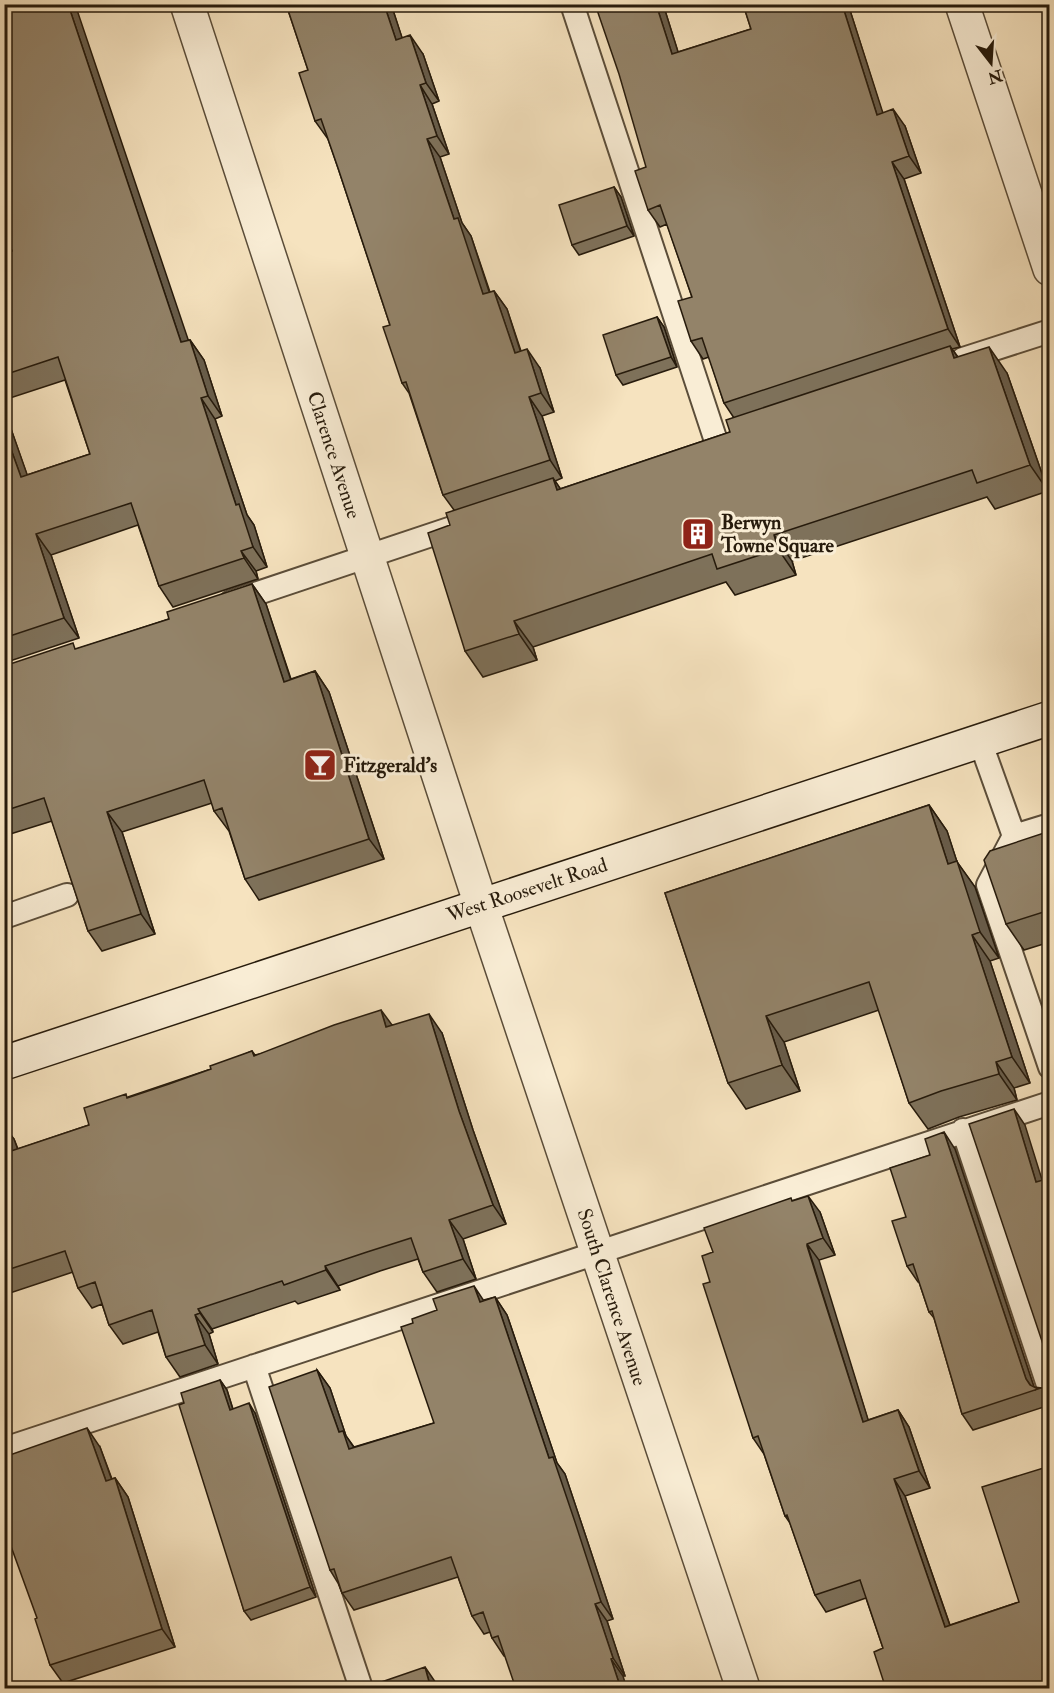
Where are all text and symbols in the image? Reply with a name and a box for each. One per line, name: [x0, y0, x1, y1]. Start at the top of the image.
north arrow: [961, 33, 1021, 93]
text: N: [985, 64, 1006, 88]
street label: Clarence Avenue: [302, 388, 366, 522]
place label: Berwyn Towne Square: [720, 510, 835, 559]
building icon: Berwyn Towne Square: [680, 516, 716, 552]
bar icon: Fitzgerald's: [302, 747, 338, 783]
place label: Fitzgerald's: [343, 753, 437, 779]
street label: West Roosevelt Road: [443, 852, 611, 928]
street label: South Clarence Avenue: [572, 1205, 652, 1389]

